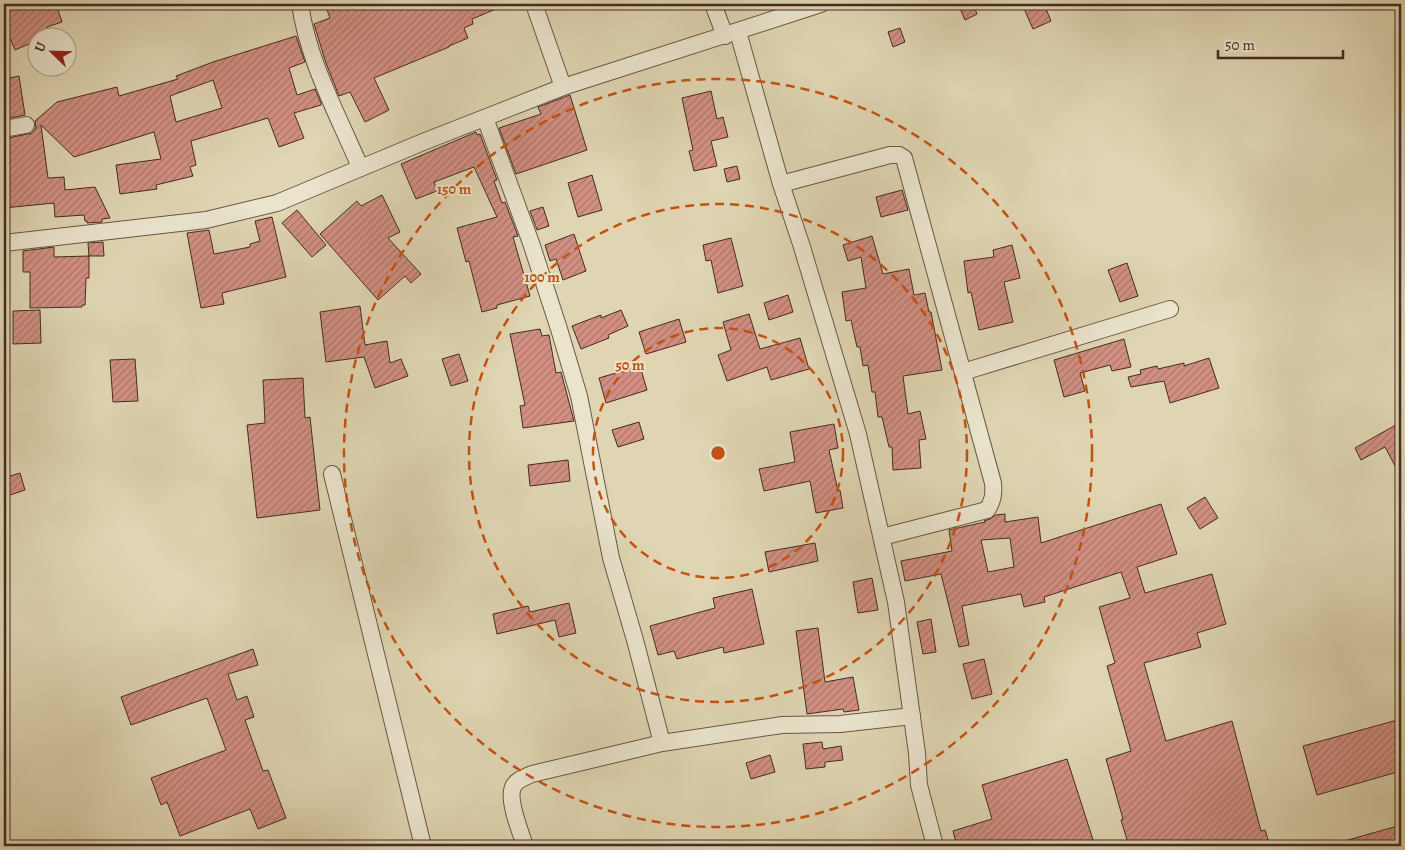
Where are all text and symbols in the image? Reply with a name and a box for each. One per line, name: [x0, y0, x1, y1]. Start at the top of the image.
north arrow: [28, 28, 78, 78]
scale bar: [1218, 28, 1342, 60]
text: 50 m: [1225, 35, 1255, 55]
text: U: [30, 39, 51, 55]
text: 150 m: [437, 179, 472, 199]
text: 100 m: [524, 267, 560, 287]
text: 50 m: [615, 355, 645, 375]
centre of rings: [709, 444, 727, 462]

